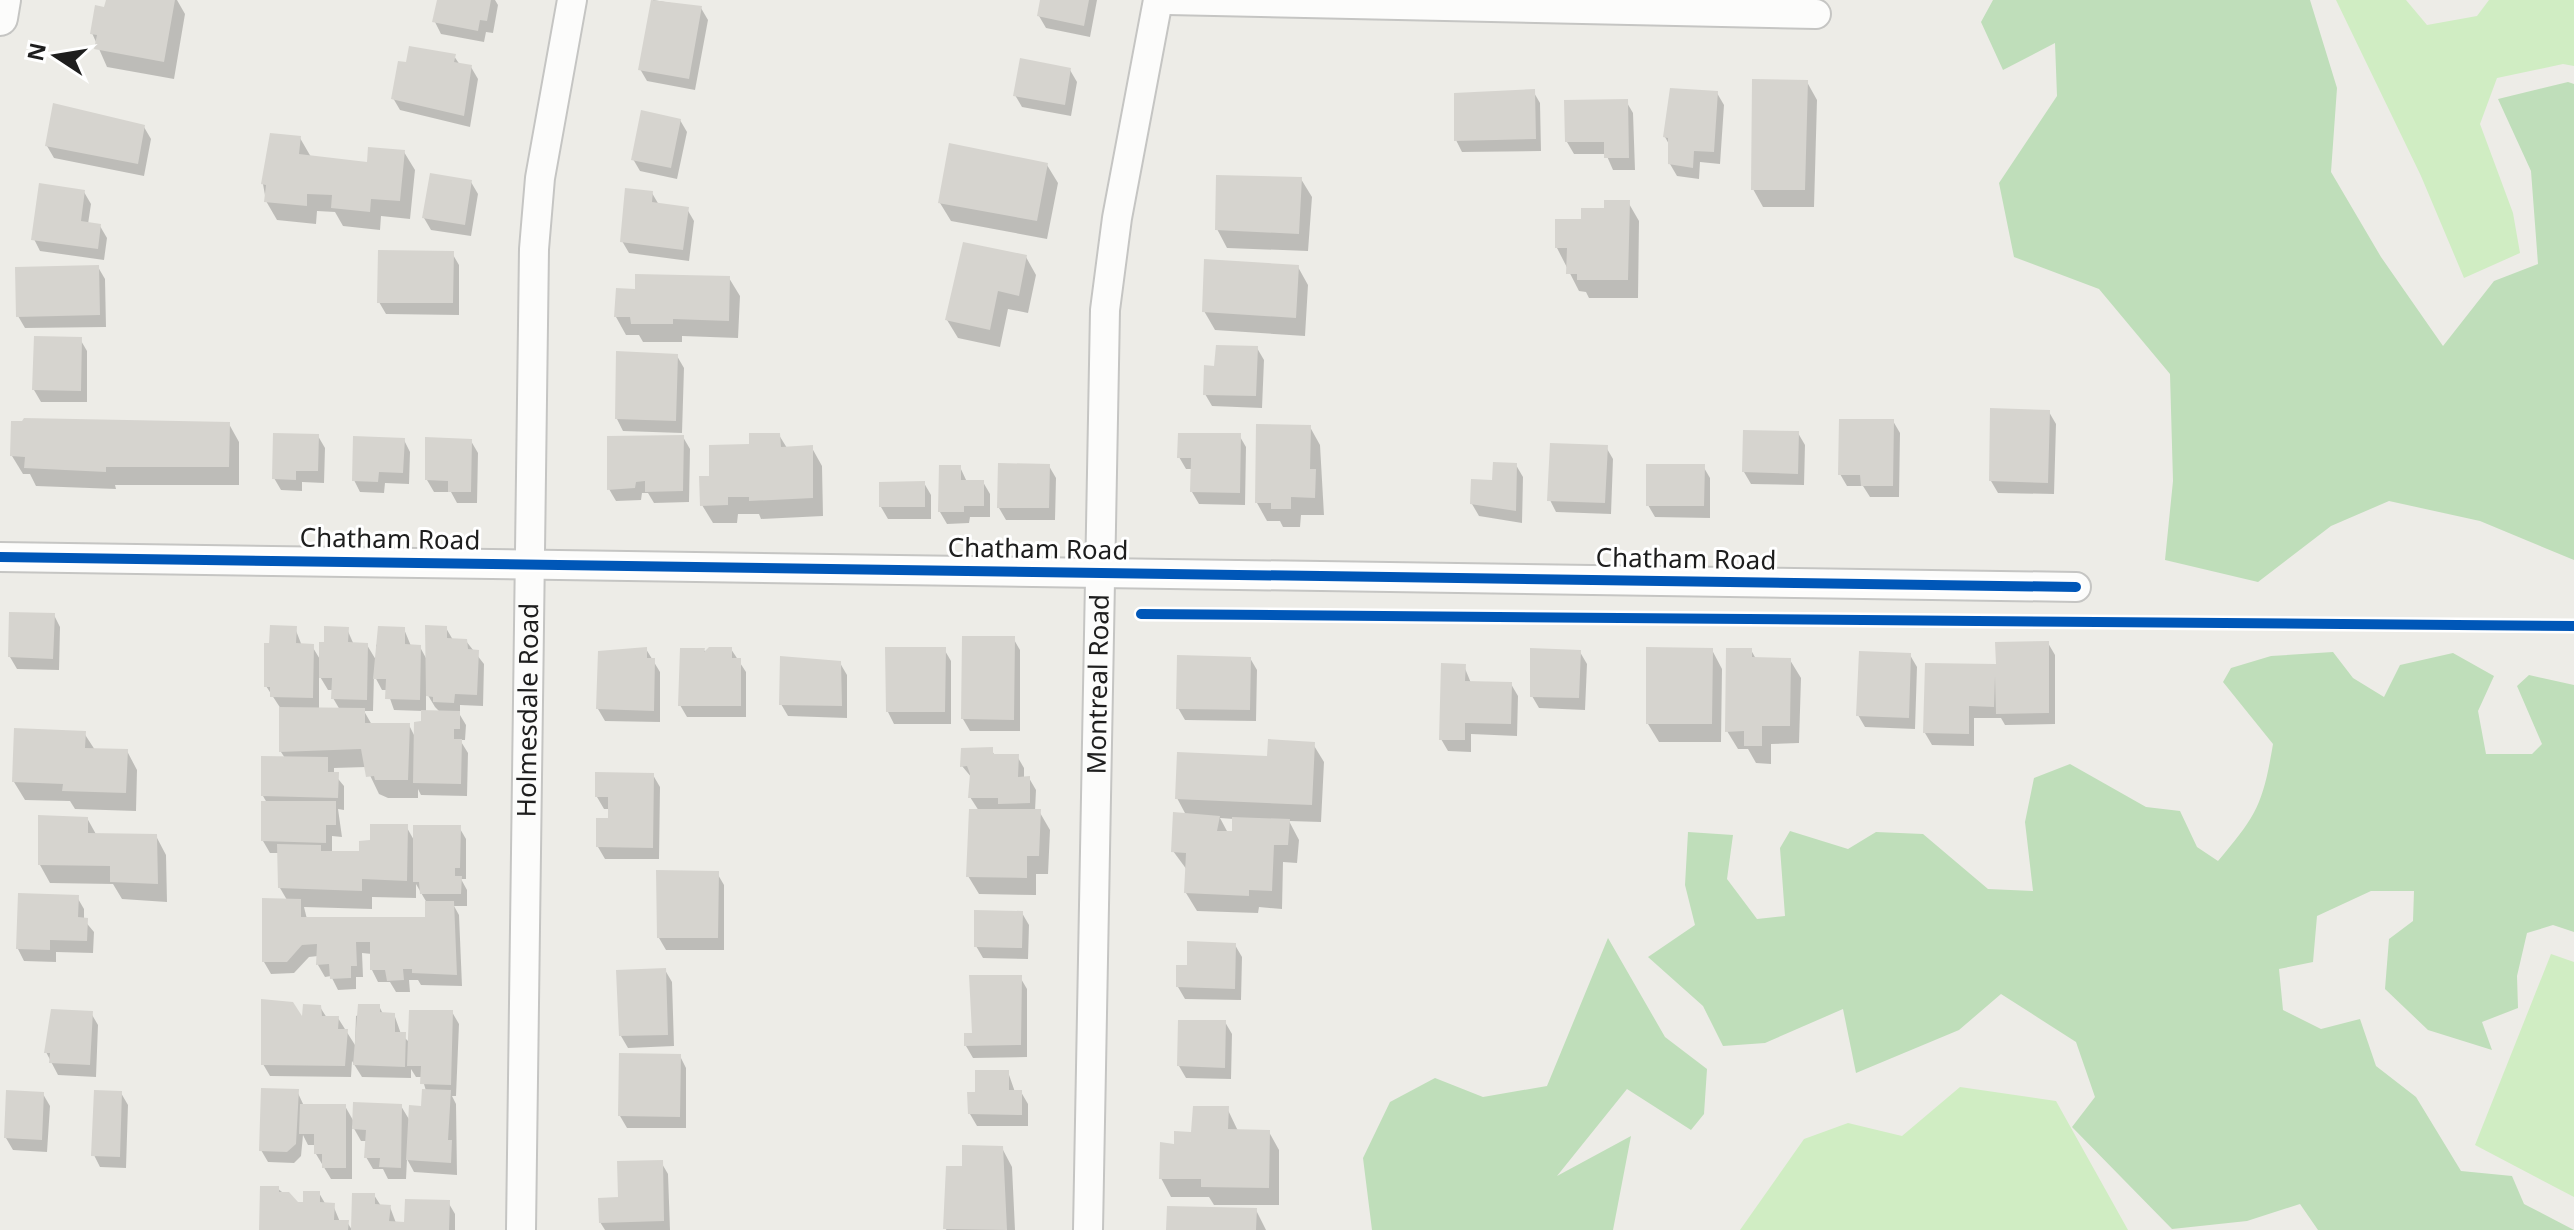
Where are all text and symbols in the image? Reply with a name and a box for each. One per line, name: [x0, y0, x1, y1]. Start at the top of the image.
north arrow: [16, 16, 96, 96]
text: N: [19, 40, 52, 64]
street label: Chatham Road: [299, 518, 481, 558]
street label: Chatham Road: [947, 528, 1129, 568]
street label: Chatham Road: [1595, 538, 1777, 578]
street label: Montreal Road: [1077, 594, 1117, 775]
street label: Holmesdale Road: [507, 603, 546, 817]

